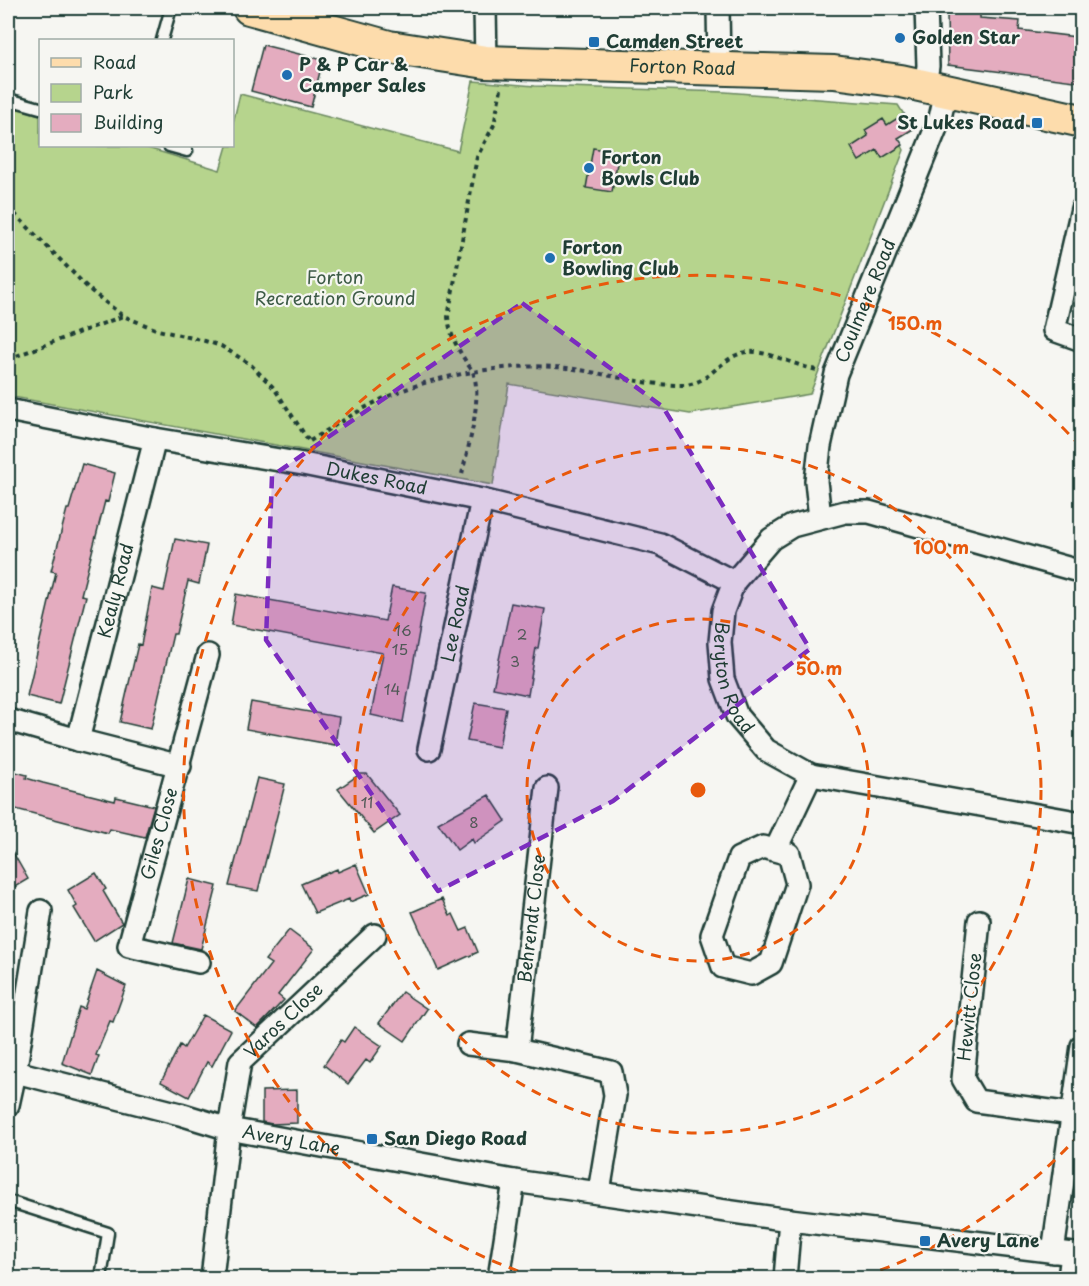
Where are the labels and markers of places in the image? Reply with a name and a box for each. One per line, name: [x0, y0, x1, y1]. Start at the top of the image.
place label: Golden Star: [912, 23, 1021, 50]
place label: Camden Street: [606, 27, 743, 54]
marker: Golden Star: [893, 31, 907, 45]
marker: Camden Street: [587, 35, 601, 49]
place label: P & P Car & Camper Sales: [299, 50, 426, 98]
marker: P & P Car & Camper Sales: [280, 68, 294, 82]
place label: St Lukes Road: [897, 108, 1025, 135]
marker: St Lukes Road: [1030, 116, 1044, 130]
place label: Forton Bowls Club: [601, 143, 700, 191]
marker: Forton Bowls Club: [582, 161, 596, 175]
place label: Forton Bowling Club: [562, 233, 679, 281]
marker: Forton Bowling Club: [543, 251, 557, 265]
centre of rings: [688, 780, 708, 800]
place label: San Diego Road: [384, 1124, 527, 1151]
marker: San Diego Road: [365, 1132, 379, 1146]
place label: Avery Lane: [937, 1226, 1039, 1253]
marker: Avery Lane: [918, 1234, 932, 1248]

